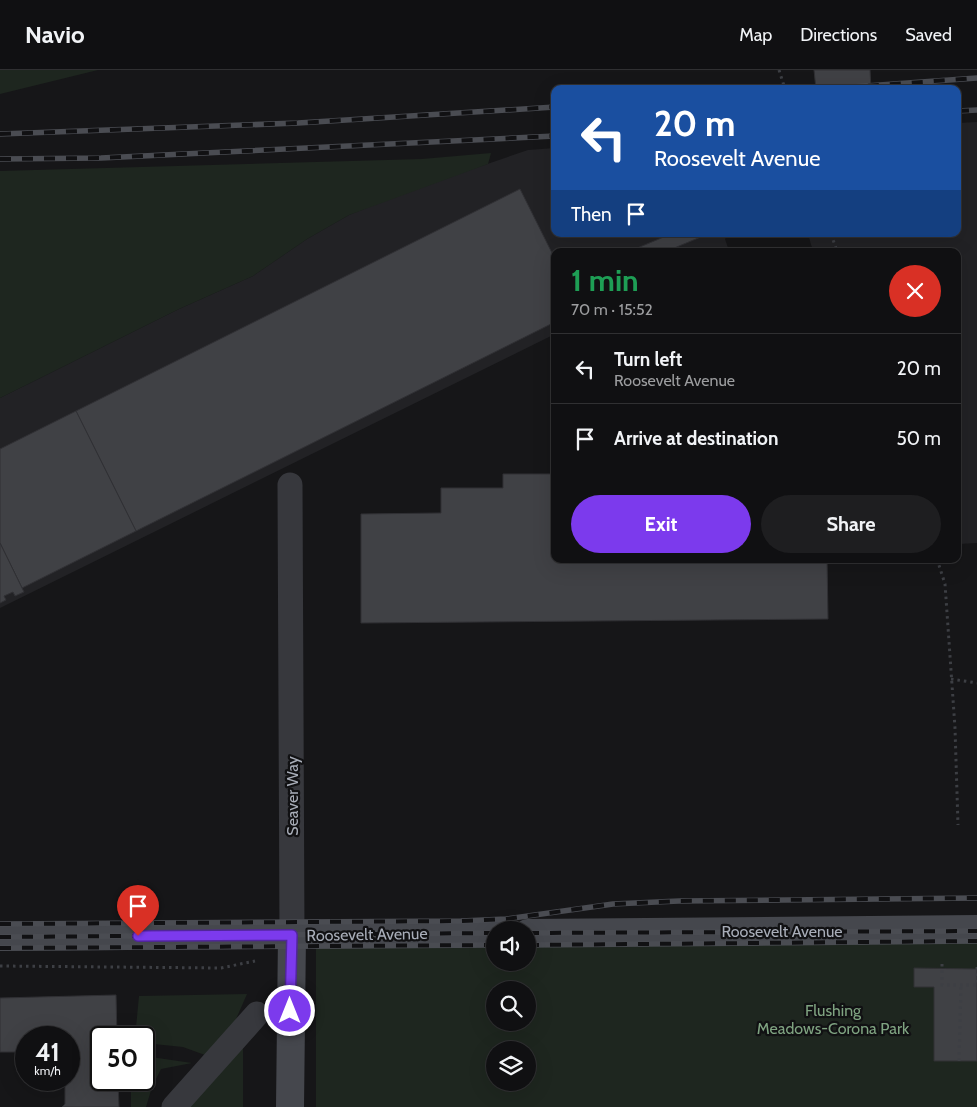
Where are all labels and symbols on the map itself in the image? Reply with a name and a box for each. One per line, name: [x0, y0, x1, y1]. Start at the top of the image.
street label: Seaver Way: [283, 756, 302, 836]
pin: [117, 885, 159, 936]
street label: Roosevelt Avenue: [721, 922, 843, 941]
street label: Roosevelt Avenue: [306, 924, 428, 945]
position arrow: [263, 984, 315, 1036]
park label: Flushing Meadows-Corona Park: [757, 1001, 910, 1038]
speed limit sign: 50: [90, 1026, 155, 1091]

